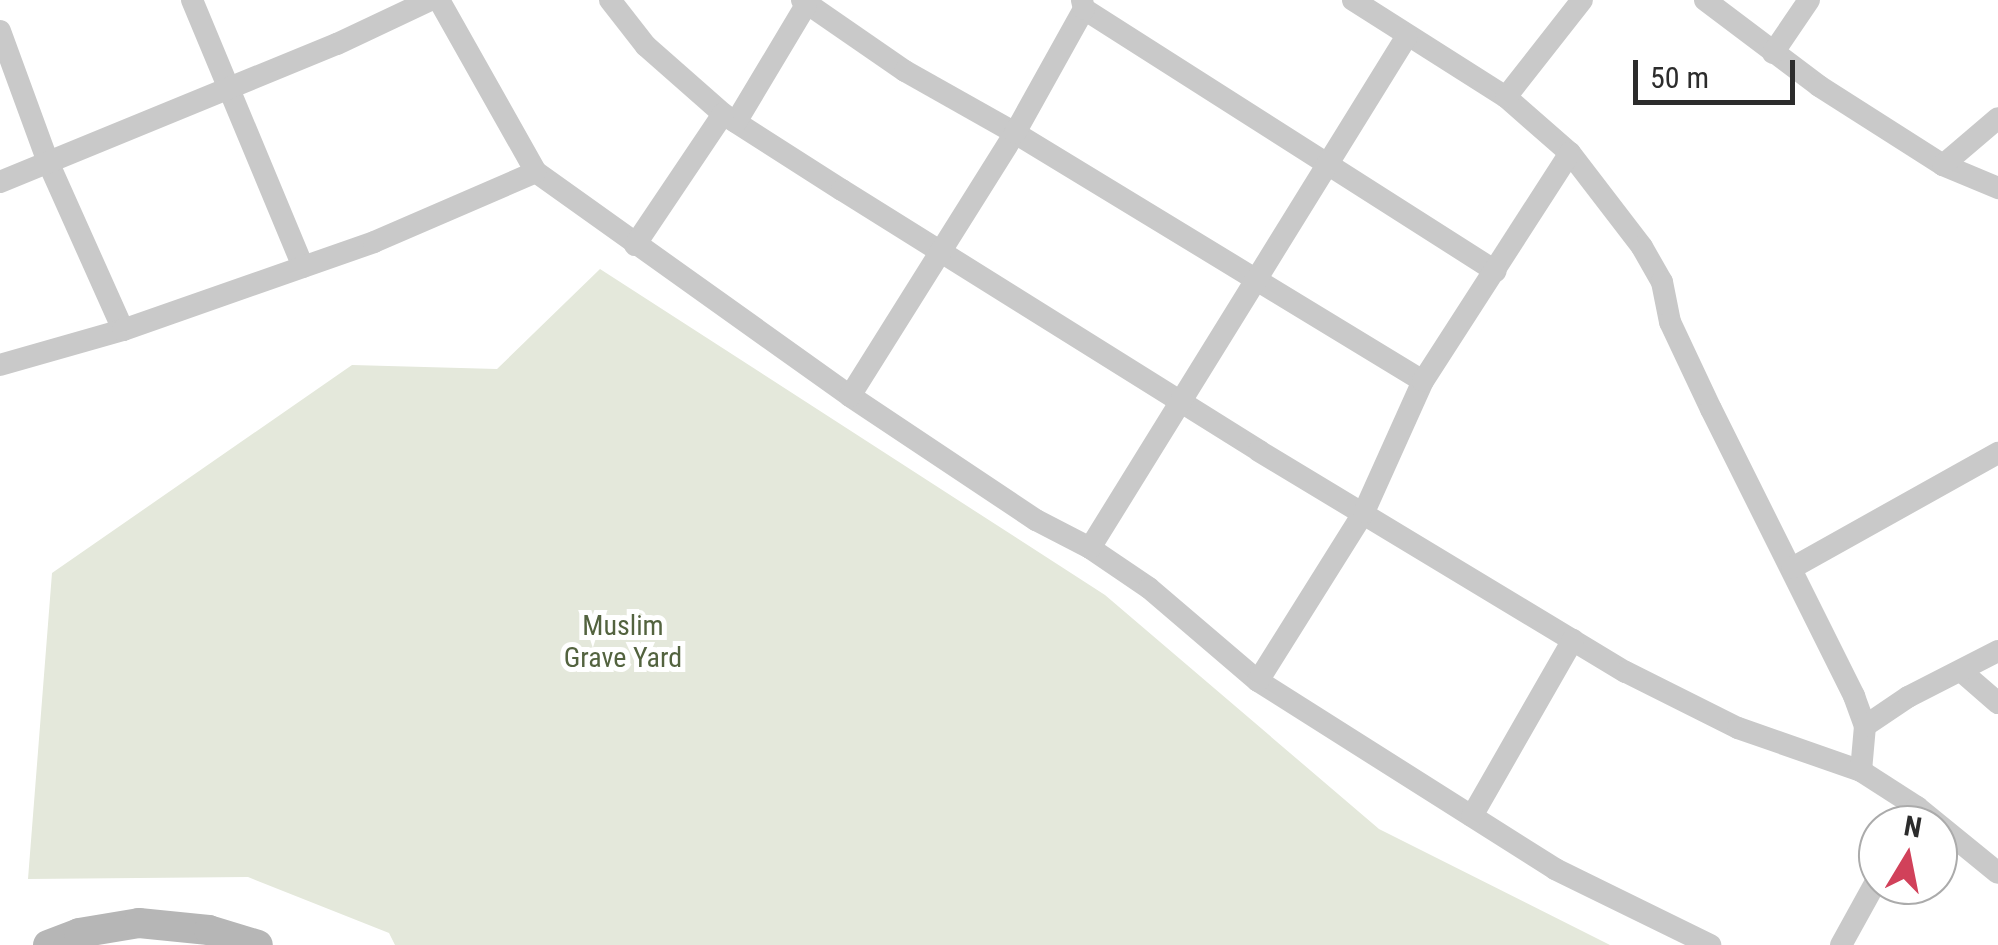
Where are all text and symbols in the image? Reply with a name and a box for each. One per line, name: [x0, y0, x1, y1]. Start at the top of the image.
scale bar: [1638, 40, 1800, 102]
text: 50 m: [1650, 60, 1709, 95]
park label: Muslim Grave Yard: [564, 609, 682, 675]
north arrow: [1858, 805, 1958, 905]
text: N: [1902, 809, 1924, 845]

